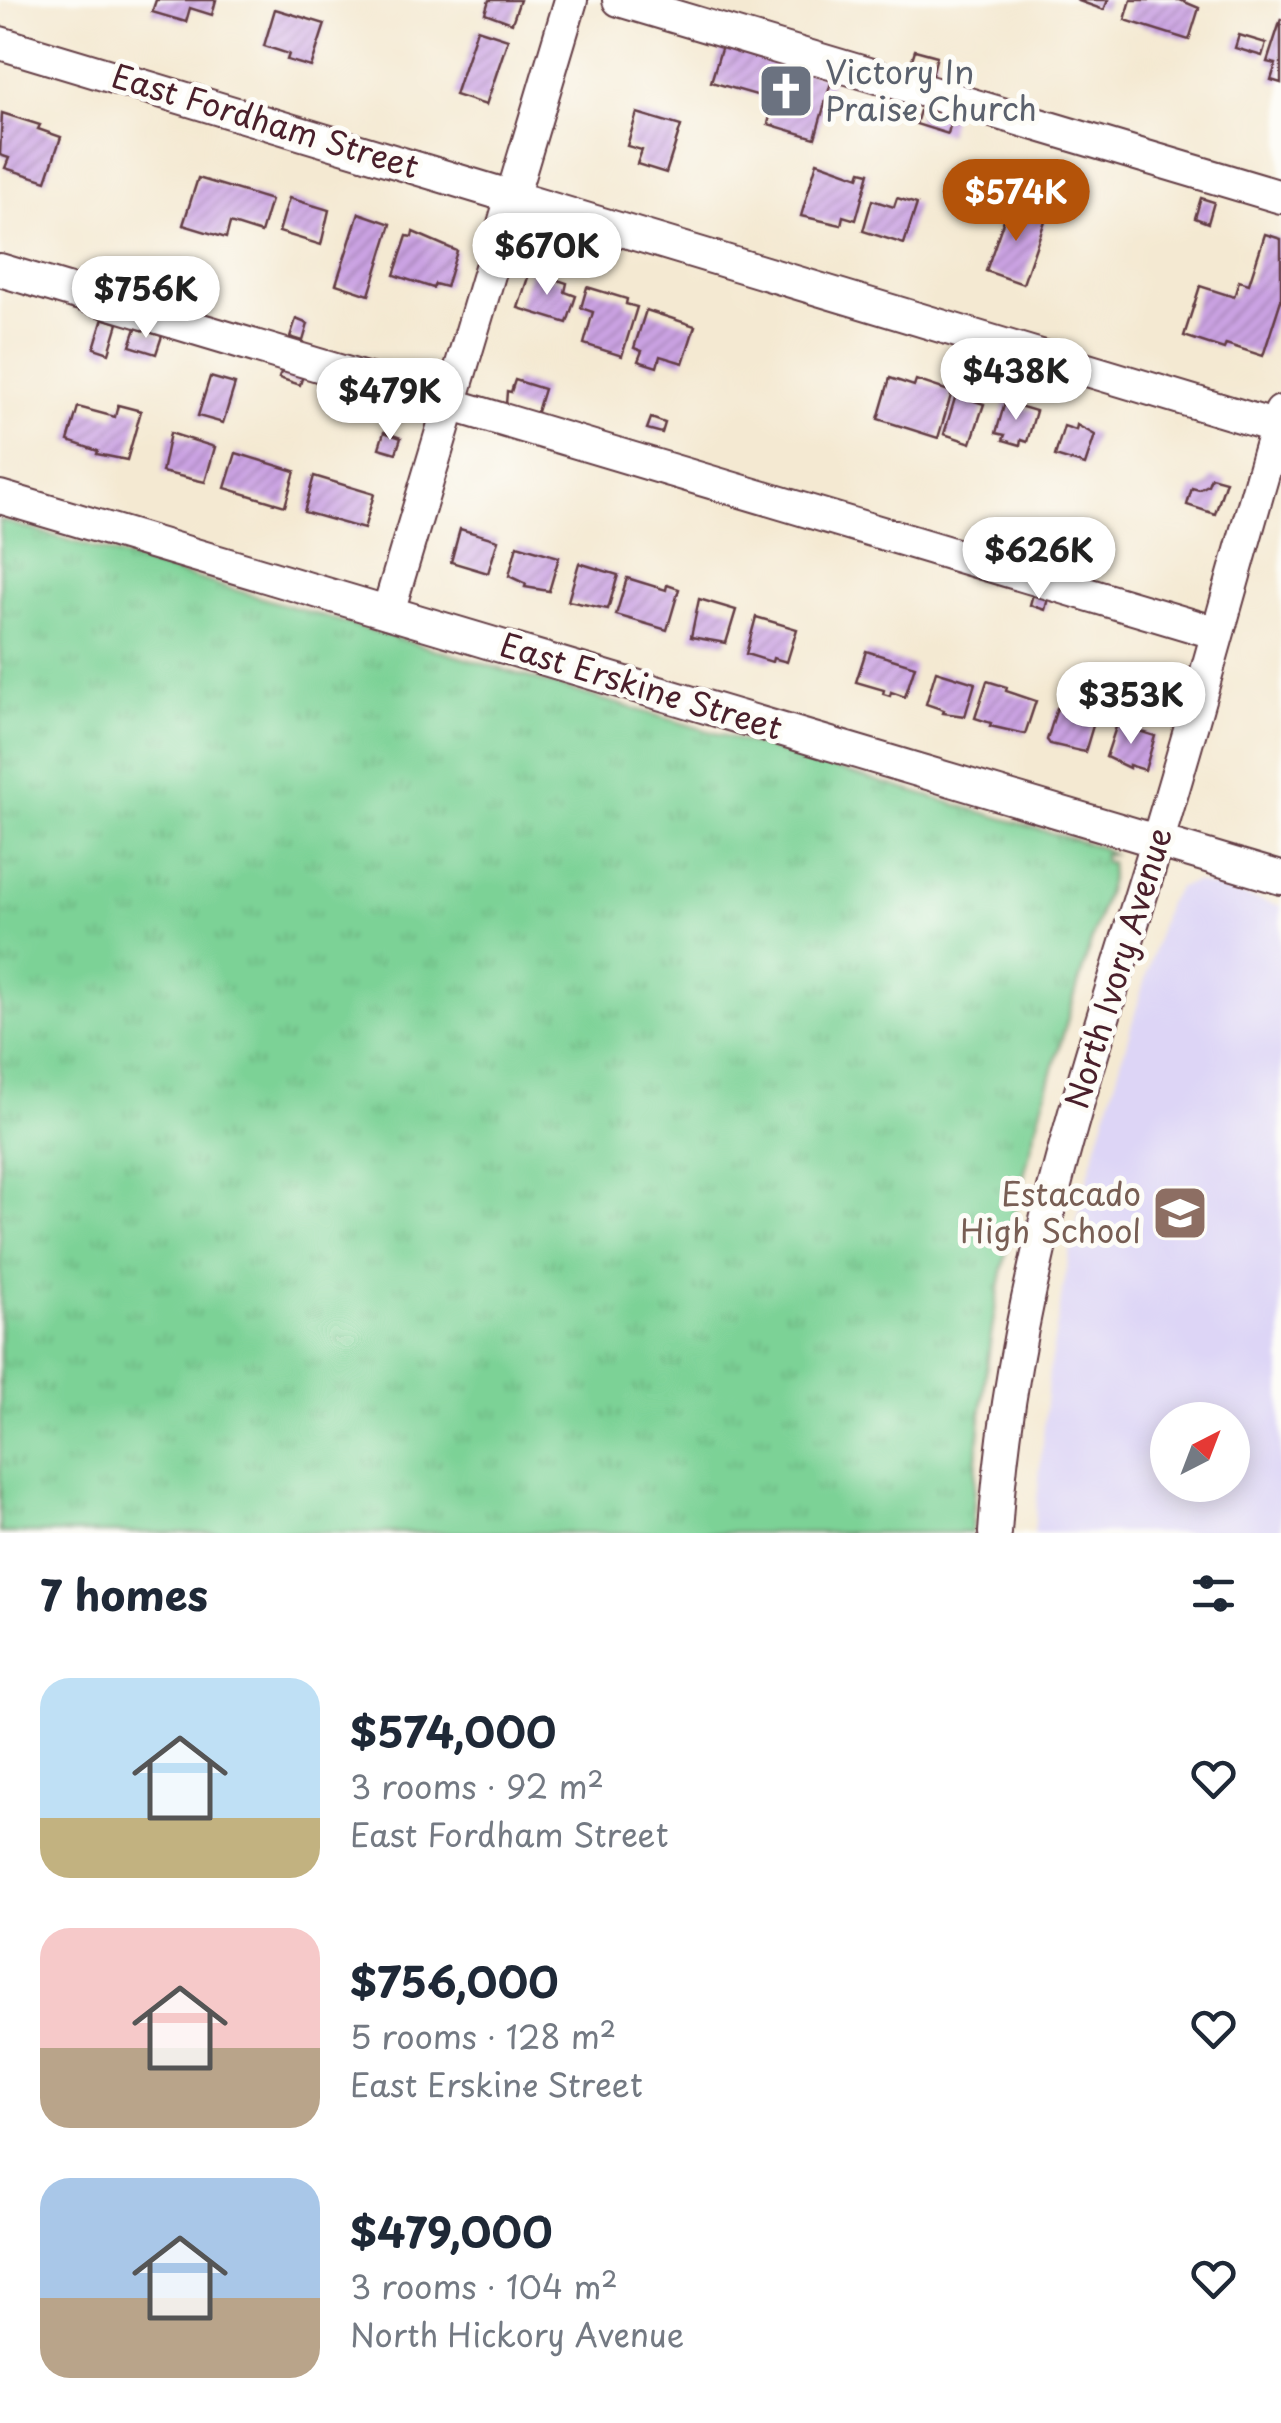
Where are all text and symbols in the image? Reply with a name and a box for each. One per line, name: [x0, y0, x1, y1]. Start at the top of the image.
place label: Victory In Praise Church: [825, 47, 1037, 132]
street label: East Fordham Street: [106, 51, 425, 190]
church icon: Victory In Praise Church: [756, 61, 816, 121]
pin: $574K: [946, 159, 1086, 244]
text: $574K: [965, 167, 1067, 215]
pin: $670K: [477, 213, 617, 298]
text: $670K: [494, 221, 600, 269]
pin: $756K: [76, 256, 216, 341]
text: $756K: [94, 264, 198, 312]
pin: $438K: [946, 338, 1086, 423]
text: $438K: [962, 346, 1070, 394]
pin: $479K: [320, 358, 460, 443]
text: $479K: [338, 366, 442, 414]
pin: $626K: [969, 517, 1109, 602]
text: $626K: [984, 525, 1094, 573]
street label: East Erskine Street: [495, 619, 789, 751]
pin: $353K: [1061, 662, 1201, 747]
text: $353K: [1078, 670, 1184, 718]
street label: North Ivory Avenue: [1051, 821, 1183, 1114]
place label: Estacado High School: [960, 1169, 1141, 1254]
school or university icon: Estacado High School: [1150, 1183, 1210, 1243]
north arrow: [1150, 1402, 1250, 1502]
map controls: [1150, 1402, 1250, 1502]
text: 7 homes: [40, 1562, 208, 1625]
icon: filters: [1186, 1566, 1241, 1621]
text: $574,000: [350, 1699, 556, 1762]
icon: home: [120, 1718, 240, 1838]
icon: heart: [1186, 1751, 1241, 1806]
text: 3 rooms · 92 m²: [350, 1762, 604, 1810]
text: East Fordham Street: [350, 1810, 669, 1858]
text: $756,000: [350, 1949, 559, 2012]
icon: home: [120, 1968, 240, 2088]
icon: heart: [1186, 2001, 1241, 2056]
text: 5 rooms · 128 m²: [350, 2012, 616, 2060]
text: East Erskine Street: [350, 2060, 643, 2108]
text: $479,000: [350, 2199, 553, 2262]
icon: home: [120, 2218, 240, 2338]
icon: heart: [1186, 2251, 1241, 2306]
text: 3 rooms · 104 m²: [350, 2262, 618, 2310]
text: North Hickory Avenue: [350, 2310, 684, 2358]

